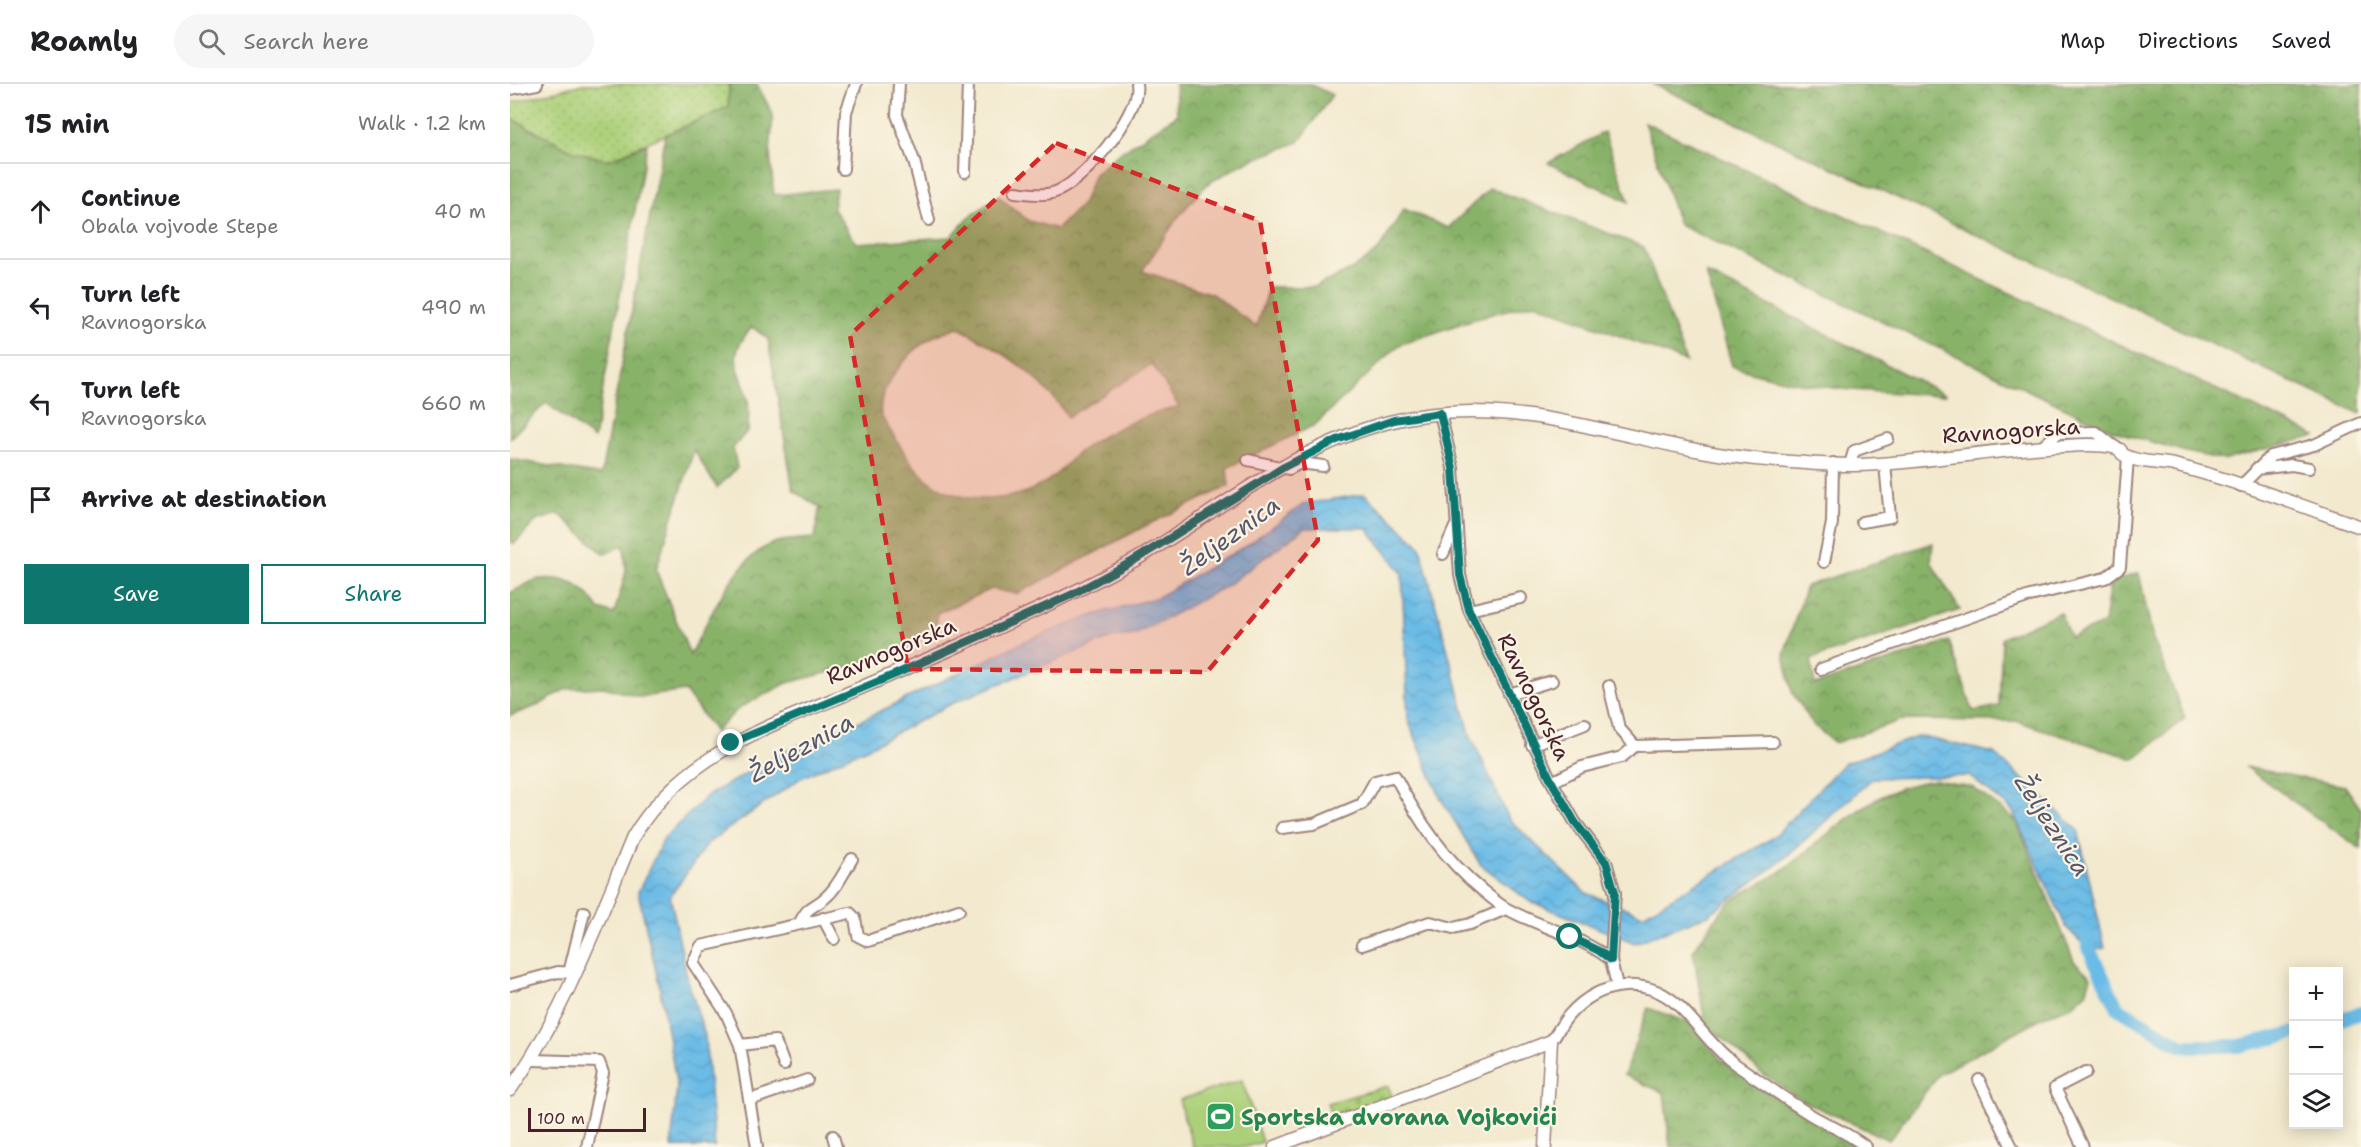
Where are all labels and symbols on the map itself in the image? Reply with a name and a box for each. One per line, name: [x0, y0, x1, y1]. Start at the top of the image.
street label: Ravnogorska: [1941, 412, 2081, 450]
water label: Željeznica: [1173, 489, 1287, 583]
street label: Ravnogorska: [822, 611, 961, 691]
street label: Ravnogorska: [1491, 629, 1577, 766]
water label: Željeznica: [742, 706, 860, 790]
route end: [717, 729, 743, 755]
water label: Željeznica: [2007, 767, 2097, 883]
route start: [1556, 923, 1582, 949]
sports icon: Sportska dvorana Vojkovići: [1204, 1101, 1236, 1133]
place label: Sportska dvorana Vojkovići: [1241, 1103, 1557, 1132]
scale bar: [528, 1105, 646, 1132]

